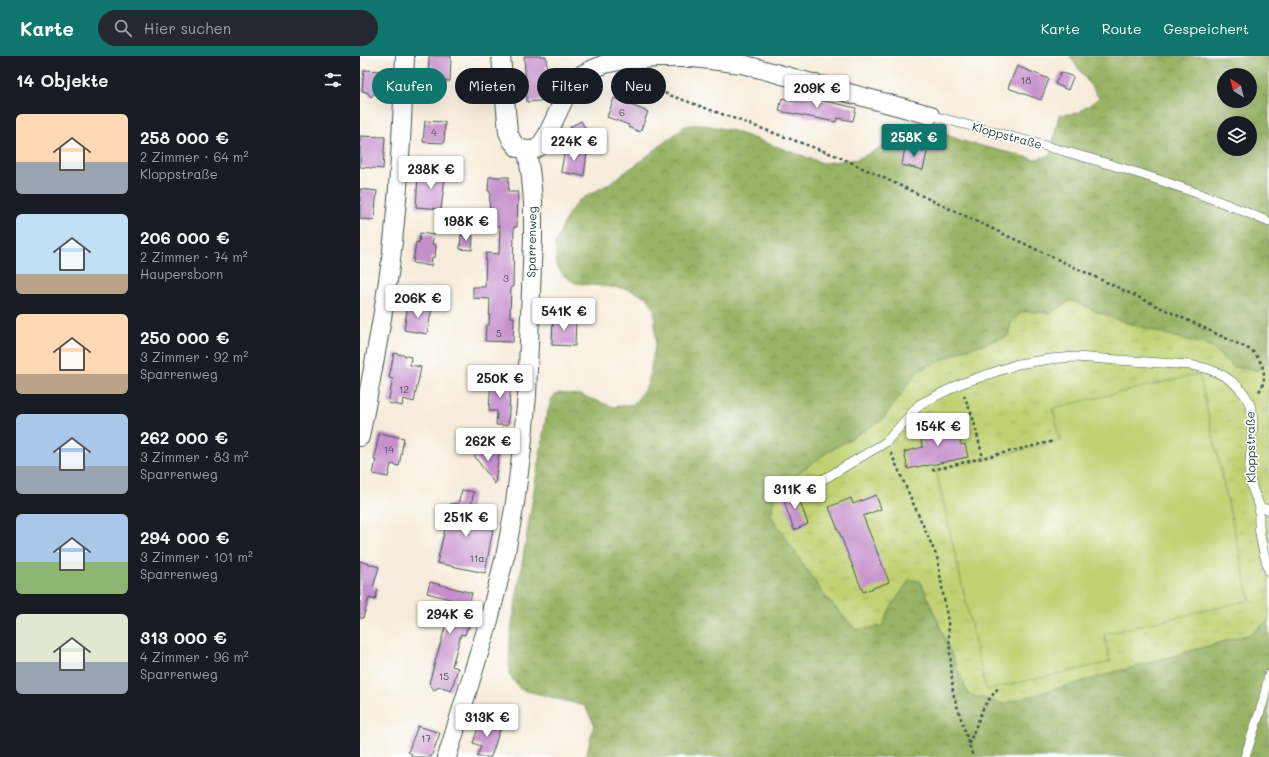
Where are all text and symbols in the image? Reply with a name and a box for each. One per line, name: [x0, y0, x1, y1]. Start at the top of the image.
search box: [98, 10, 378, 46]
text: Karte: [20, 16, 74, 41]
icon: search: [112, 17, 134, 39]
text: Hier suchen: [144, 18, 231, 38]
text: Karte: [1041, 19, 1080, 38]
text: Route: [1102, 19, 1142, 38]
text: Gespeichert: [1164, 19, 1249, 38]
chip: Kaufen: [372, 68, 447, 104]
chip: Mieten: [455, 68, 529, 104]
chip: Filter: [537, 68, 603, 104]
chip: Neu: [611, 68, 666, 104]
north arrow: [1217, 68, 1257, 108]
map controls: [1217, 68, 1257, 156]
text: 14 Objekte: [16, 69, 108, 91]
icon: filters: [322, 69, 344, 91]
house number: 18: [1021, 73, 1031, 87]
pin: 209K €: [784, 75, 850, 109]
text: 209K €: [793, 79, 841, 96]
house number: 6: [619, 105, 625, 119]
button: layers: [1217, 116, 1257, 156]
street label: Kloppstraße: [970, 118, 1044, 152]
pin: 258K €: [881, 124, 947, 158]
house number: 4: [431, 125, 437, 139]
text: 258 000 €: [140, 126, 229, 148]
pin: 224K €: [541, 128, 607, 162]
text: 258K €: [891, 128, 937, 145]
icon: home: [48, 130, 96, 178]
text: 224K €: [551, 132, 597, 149]
text: 2 Zimmer · 64 m²: [140, 148, 248, 165]
pin: 238K €: [398, 156, 464, 190]
text: 238K €: [408, 160, 454, 177]
text: Kloppstraße: [140, 165, 218, 182]
street label: Sparrenweg: [522, 206, 540, 278]
pin: 198K €: [433, 208, 499, 242]
text: 198K €: [443, 212, 489, 229]
text: 206 000 €: [140, 226, 230, 248]
icon: home: [48, 230, 96, 278]
text: 2 Zimmer · 74 m²: [140, 248, 248, 265]
text: Haupersborn: [140, 265, 223, 282]
house number: 3: [503, 271, 509, 285]
pin: 206K €: [385, 285, 451, 319]
text: 206K €: [394, 289, 442, 306]
pin: 541K €: [531, 298, 597, 332]
text: 541K €: [541, 302, 587, 319]
text: 250 000 €: [140, 326, 229, 348]
house number: 5: [496, 326, 502, 340]
icon: home: [48, 330, 96, 378]
text: 3 Zimmer · 92 m²: [140, 348, 248, 365]
text: Sparrenweg: [140, 365, 217, 382]
pin: 250K €: [467, 365, 533, 399]
text: 250K €: [477, 369, 524, 386]
house number: 12: [399, 382, 409, 396]
street label: Kloppstraße: [1241, 411, 1259, 483]
pin: 154K €: [905, 413, 971, 447]
text: 154K €: [915, 417, 961, 434]
text: 262 000 €: [140, 426, 228, 448]
pin: 262K €: [455, 428, 521, 462]
icon: home: [48, 430, 96, 478]
text: 262K €: [465, 432, 511, 449]
house number: 14: [384, 442, 394, 456]
text: 3 Zimmer · 83 m²: [140, 448, 249, 465]
text: Sparrenweg: [140, 465, 217, 482]
pin: 311K €: [762, 476, 828, 510]
text: 311K €: [773, 480, 817, 497]
pin: 251K €: [433, 504, 499, 538]
text: 251K €: [444, 508, 488, 525]
text: 294 000 €: [140, 526, 229, 548]
icon: home: [48, 530, 96, 578]
text: 3 Zimmer · 101 m²: [140, 548, 253, 565]
house number: 11a: [469, 551, 485, 565]
text: Sparrenweg: [140, 565, 217, 582]
pin: 294K €: [417, 601, 483, 635]
text: 294K €: [426, 605, 474, 622]
text: 313 000 €: [140, 626, 227, 648]
icon: home: [48, 630, 96, 678]
text: 4 Zimmer · 96 m²: [140, 648, 249, 665]
text: Sparrenweg: [140, 665, 217, 682]
house number: 15: [439, 669, 449, 683]
pin: 313K €: [454, 704, 520, 738]
text: 313K €: [464, 708, 510, 725]
house number: 17: [421, 731, 431, 745]

